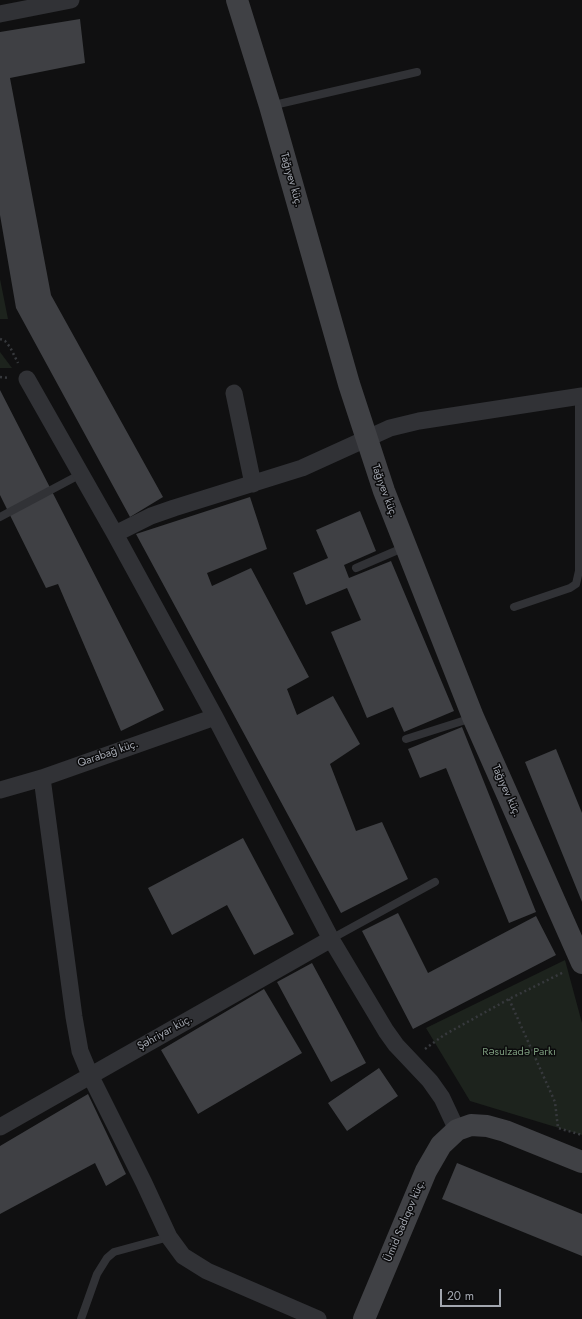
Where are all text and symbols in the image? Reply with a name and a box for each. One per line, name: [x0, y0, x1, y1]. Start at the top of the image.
street label: Tağıyev küç.: [277, 151, 305, 209]
street label: Tağıyev küç.: [368, 462, 400, 520]
street label: Qarabağ küç.: [76, 737, 140, 771]
street label: Tağıyev küç.: [489, 763, 523, 819]
street label: Şəhriyar küç.: [135, 1012, 195, 1054]
park label: Rəsulzadə Parkı: [482, 1045, 556, 1059]
street label: Ümid Sadıqov küç.: [382, 1178, 428, 1264]
scale bar: [442, 1281, 503, 1307]
text: 20 m: [447, 1287, 474, 1305]

